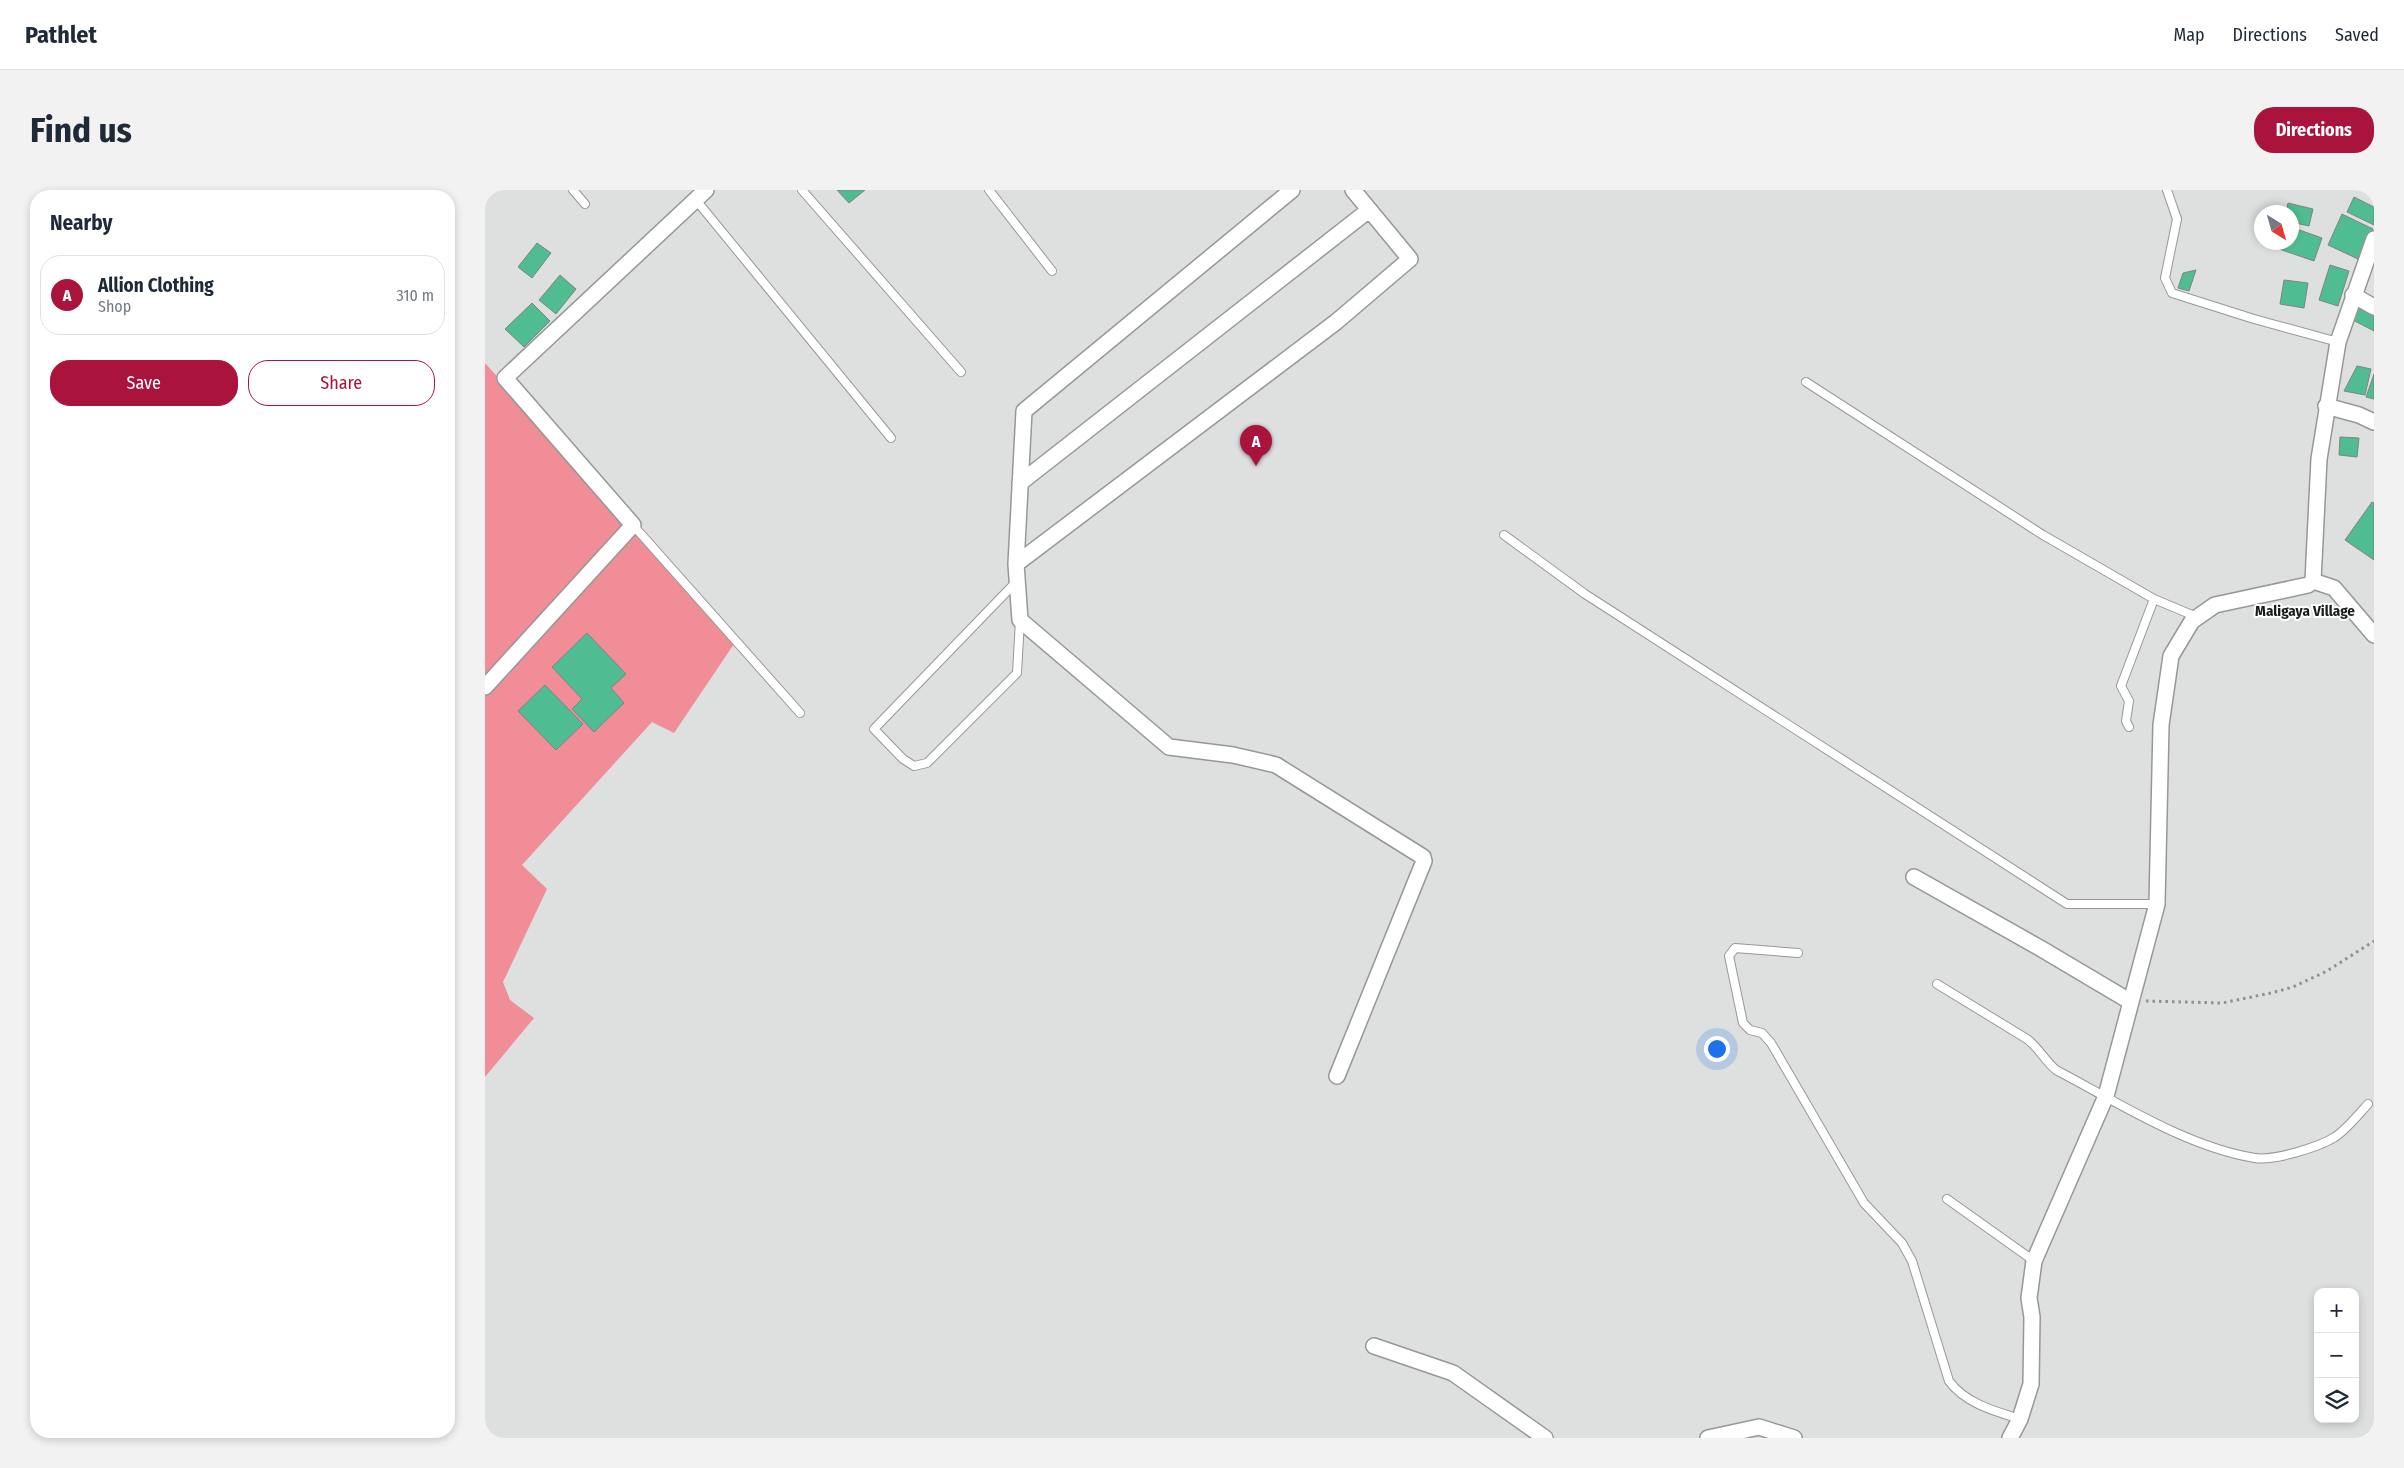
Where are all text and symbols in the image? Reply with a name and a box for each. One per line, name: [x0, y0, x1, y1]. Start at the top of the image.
text: Pathlet: [25, 21, 97, 49]
text: Map: [2173, 24, 2205, 46]
text: Directions: [2233, 24, 2307, 46]
text: Saved: [2335, 24, 2379, 46]
button: Directions: [2254, 107, 2374, 153]
text: Find us: [30, 109, 132, 151]
north arrow: [2254, 205, 2299, 250]
text: Nearby: [50, 210, 112, 236]
text: Allion Clothing: [98, 274, 214, 297]
text: A: [63, 286, 71, 305]
text: 310 m: [397, 286, 434, 305]
text: Shop: [98, 297, 131, 316]
button: Save: [50, 360, 238, 406]
button: Share: [248, 360, 435, 406]
pin: A: [1240, 425, 1272, 466]
district label: Maligaya Village: [2255, 602, 2355, 620]
your location: [1704, 1036, 1730, 1062]
map controls: [2314, 1288, 2359, 1423]
button: +: [2314, 1288, 2359, 1333]
button: −: [2314, 1333, 2359, 1378]
button: layers: [2314, 1378, 2359, 1423]

